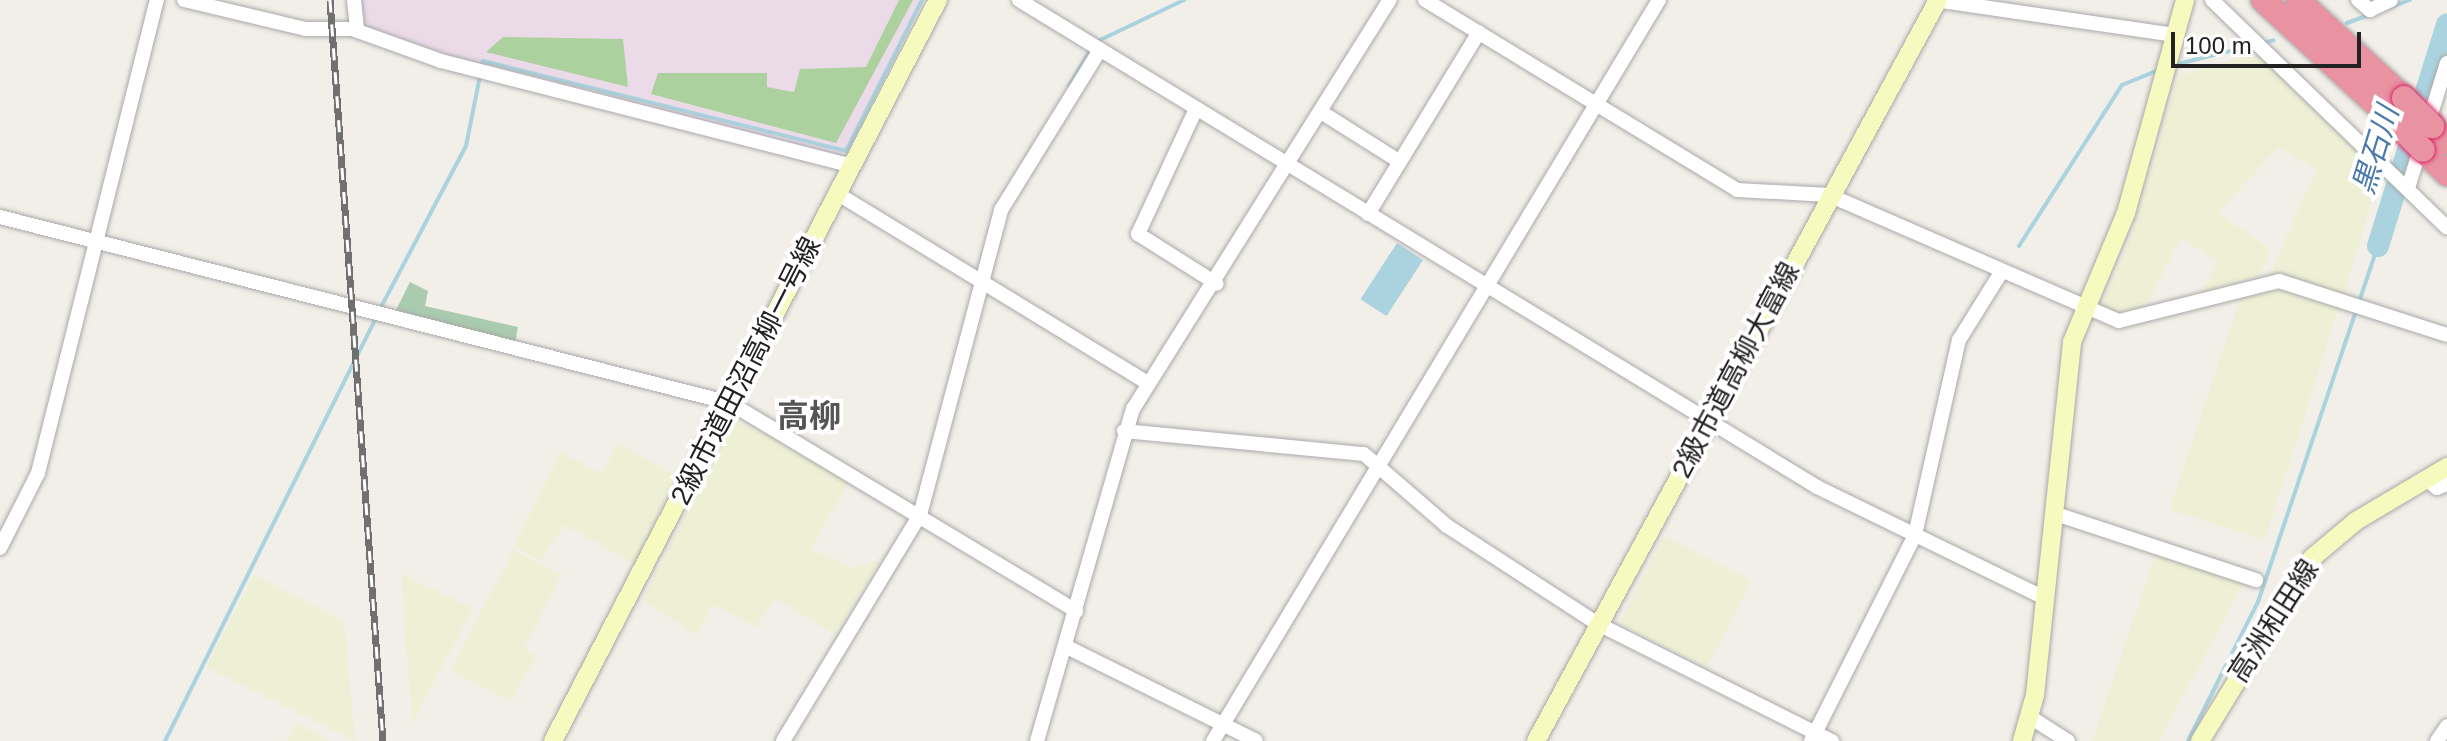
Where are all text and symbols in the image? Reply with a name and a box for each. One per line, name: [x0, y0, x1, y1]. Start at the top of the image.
scale bar: [2175, 16, 2365, 66]
text: 100 m: [2185, 32, 2252, 59]
water label: 黒石川: [2346, 102, 2406, 198]
street label: 2級市道田沼高柳一号線: [664, 232, 828, 510]
street label: 2級市道高柳大富線: [1665, 256, 1807, 484]
district label: 高柳: [777, 397, 841, 435]
street label: 高洲和田線: [2222, 553, 2326, 689]

